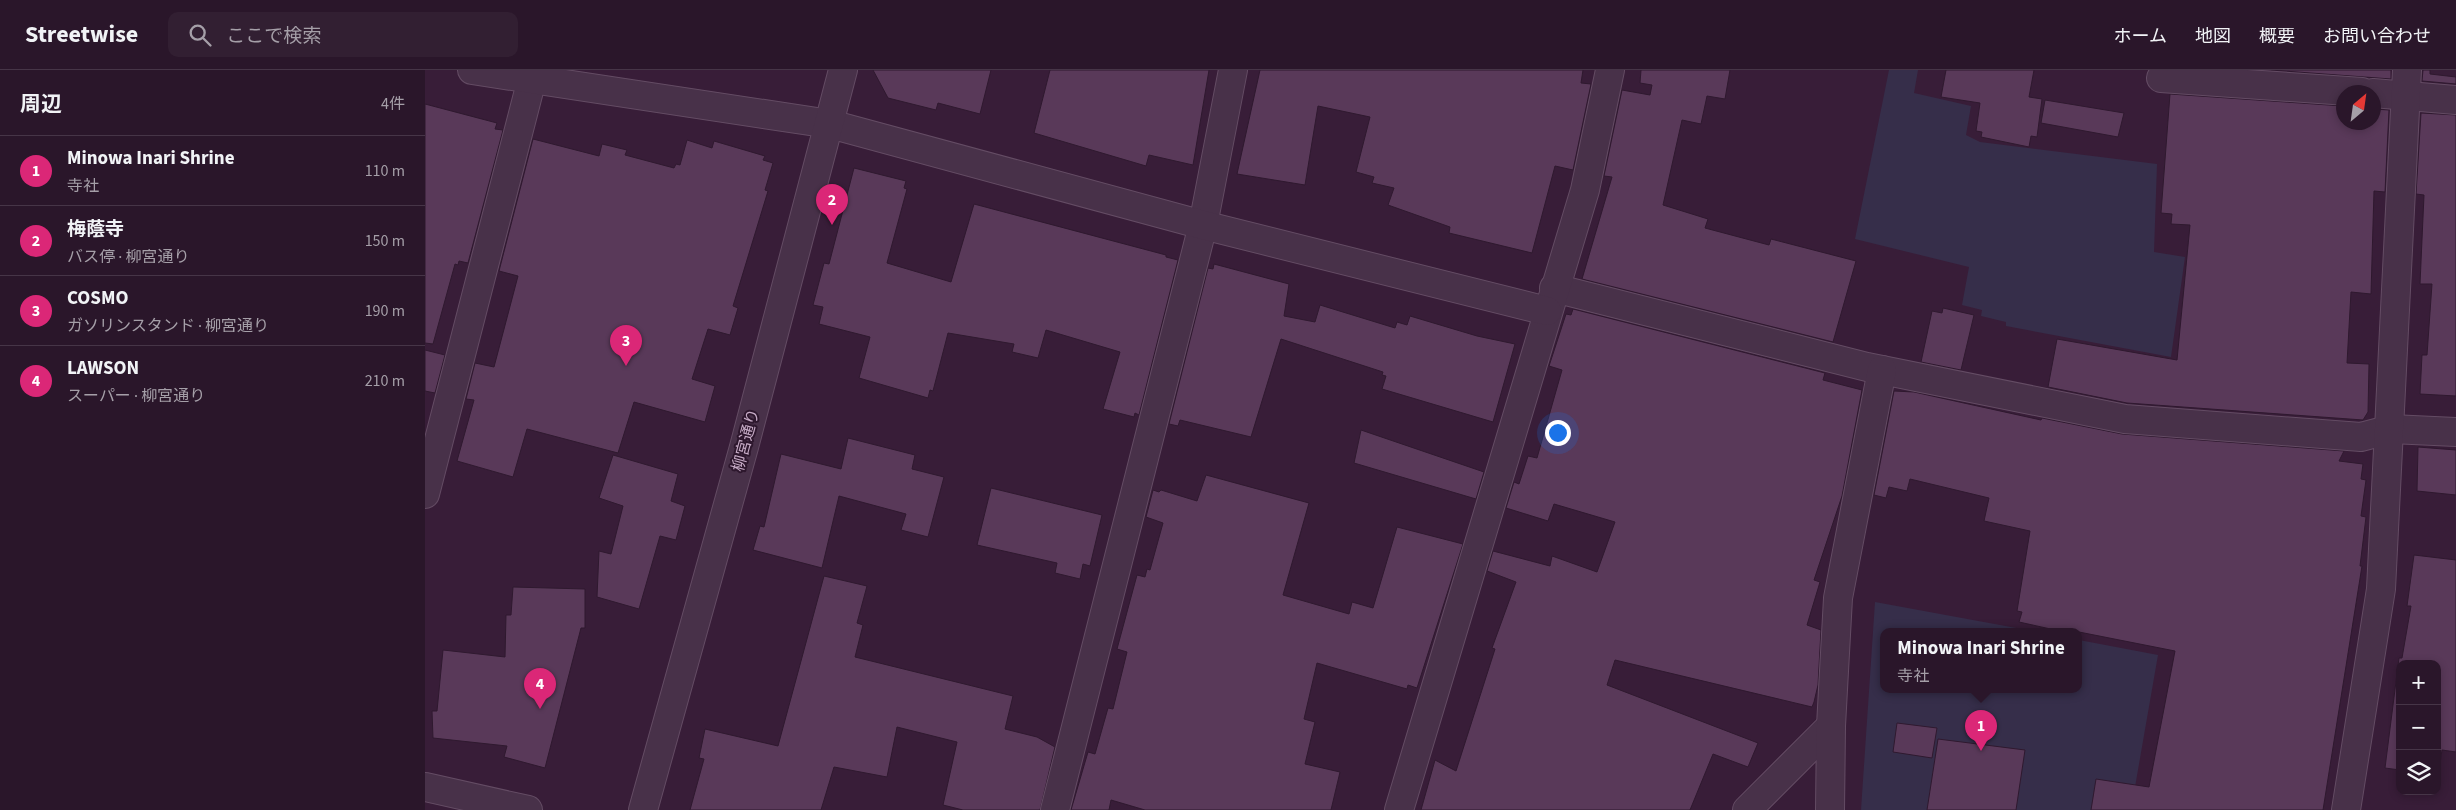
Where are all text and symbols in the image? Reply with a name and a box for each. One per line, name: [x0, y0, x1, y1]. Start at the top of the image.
search box: [168, 12, 518, 57]
text: Streetwise: [25, 17, 138, 52]
icon: search: [186, 21, 214, 49]
text: ここで検索: [226, 23, 321, 50]
text: ホーム: [2114, 24, 2167, 49]
text: 地図: [2195, 24, 2231, 49]
text: 概要: [2259, 24, 2295, 49]
text: お問い合わせ: [2323, 24, 2431, 49]
north arrow: [2336, 85, 2381, 130]
text: 周辺: [20, 89, 62, 119]
text: 4件: [381, 93, 405, 115]
text: Minowa Inari Shrine: [67, 145, 234, 172]
text: 1: [32, 160, 40, 182]
text: 110 m: [365, 160, 405, 182]
text: 寺社: [67, 175, 99, 197]
pin: 2: [816, 184, 848, 225]
text: 梅蔭寺: [67, 216, 124, 243]
text: 2: [32, 230, 40, 252]
text: 150 m: [365, 230, 405, 252]
text: バス停 · 柳宮通り: [67, 246, 189, 268]
text: COSMO: [67, 285, 128, 312]
text: 3: [32, 300, 40, 322]
text: 190 m: [365, 300, 405, 322]
text: ガソリンスタンド · 柳宮通り: [67, 315, 269, 337]
pin: 3: [610, 325, 642, 366]
text: LAWSON: [67, 355, 139, 382]
text: 4: [32, 370, 40, 392]
text: 210 m: [365, 370, 405, 392]
text: スーパー · 柳宮通り: [67, 385, 205, 407]
street label: 柳宮通り: [727, 406, 765, 474]
your location: [1545, 420, 1571, 446]
popup: [1880, 628, 2082, 693]
text: Minowa Inari Shrine: [1897, 635, 2065, 662]
map controls: [2396, 660, 2441, 795]
button: +: [2396, 660, 2441, 705]
text: 寺社: [1897, 665, 1929, 687]
pin: 4: [524, 668, 556, 709]
button: −: [2396, 705, 2441, 750]
pin: 1: [1965, 710, 1997, 751]
button: layers: [2396, 750, 2441, 795]

